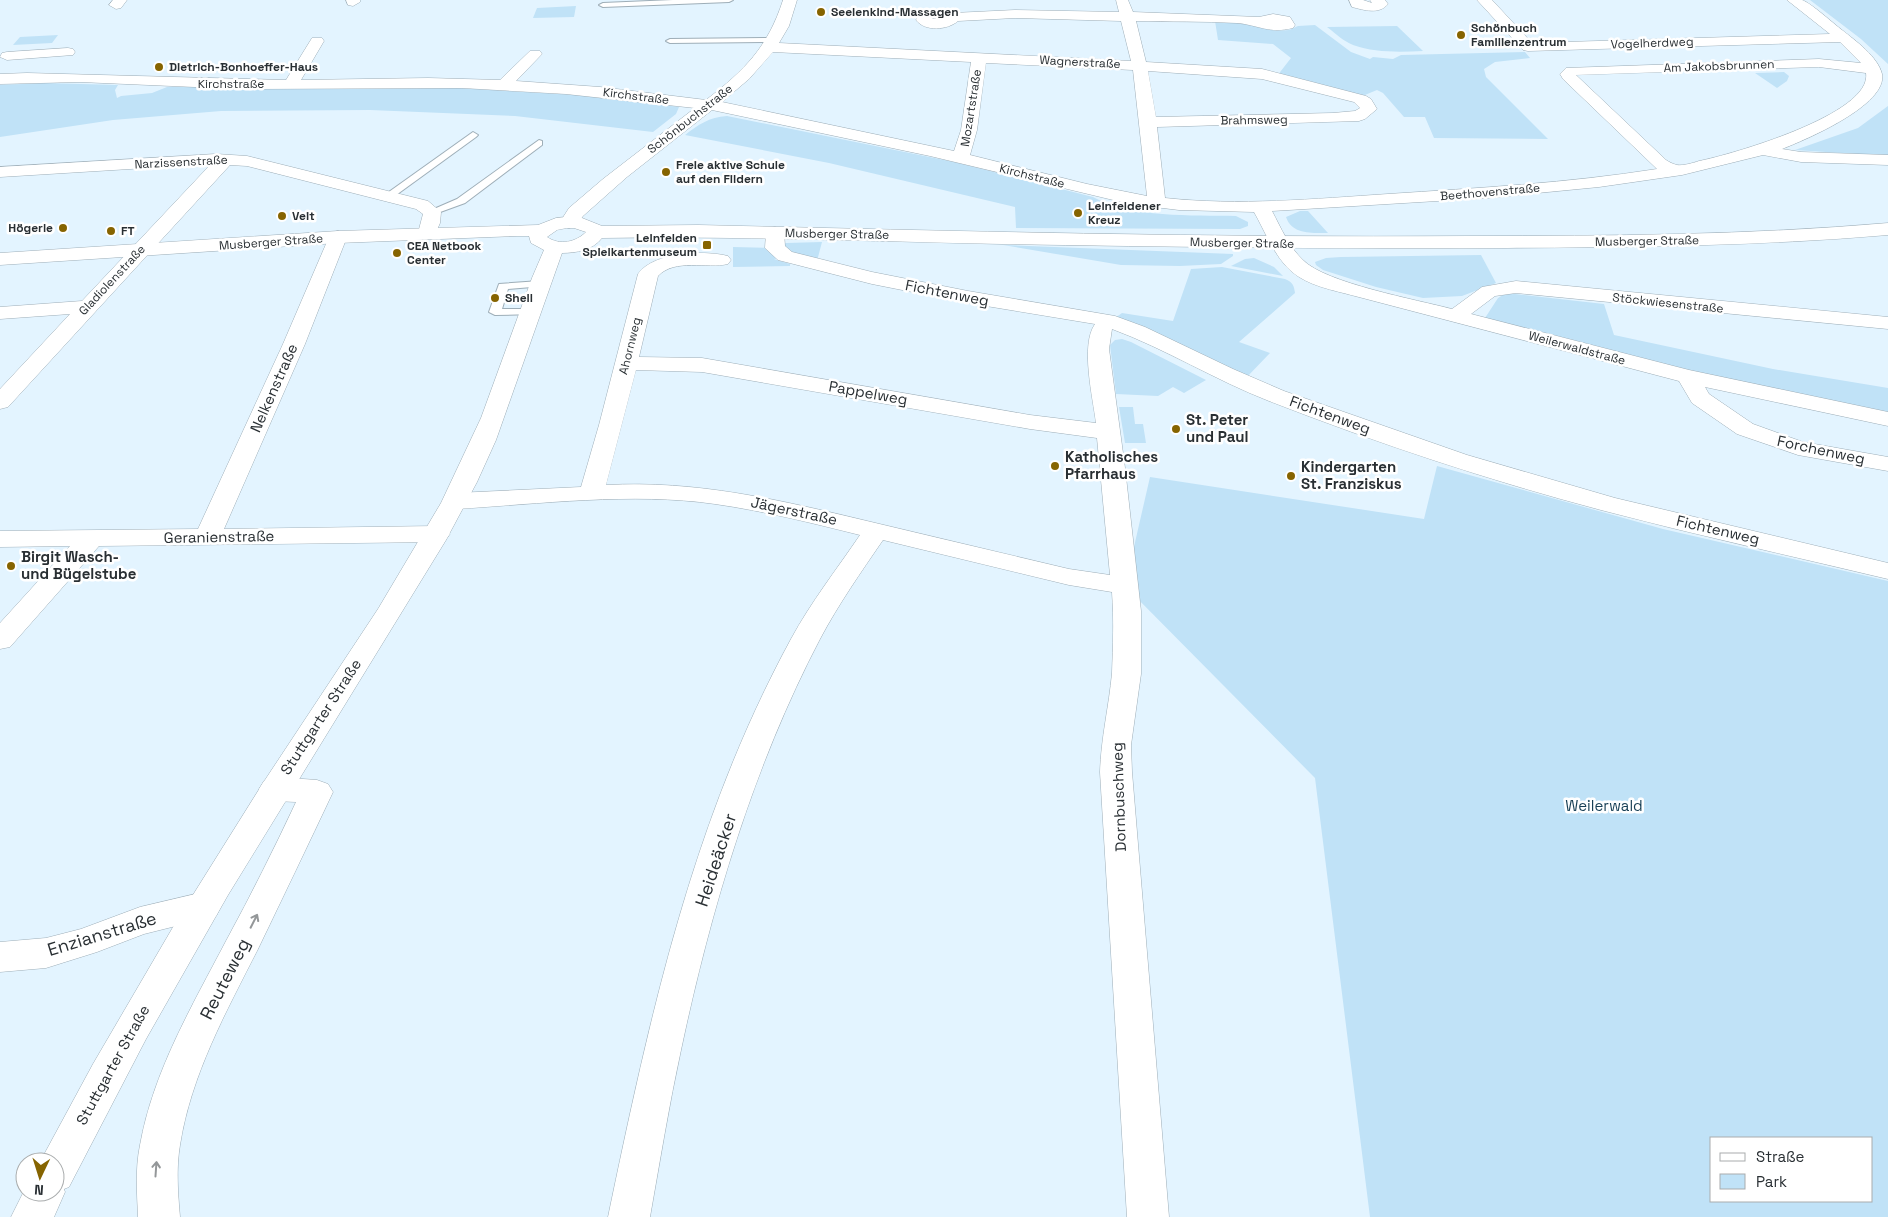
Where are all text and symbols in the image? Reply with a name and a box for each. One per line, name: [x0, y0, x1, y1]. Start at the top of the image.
place label: Seelenkind-Massagen: [831, 4, 959, 20]
marker: Seelenkind-Massagen: [815, 6, 827, 18]
place label: Schönbuch Familienzentrum: [1471, 20, 1567, 50]
marker: Schönbuch Familienzentrum: [1455, 29, 1467, 41]
street label: Vogelherdweg: [1610, 34, 1694, 52]
street label: Wagnerstraße: [1039, 52, 1121, 72]
street label: Am Jakobsbrunnen: [1663, 56, 1775, 76]
place label: Dietrich-Bonhoeffer-Haus: [169, 59, 318, 75]
marker: Dietrich-Bonhoeffer-Haus: [153, 61, 165, 73]
street label: Mozartstraße: [957, 68, 985, 148]
street label: Kirchstraße: [198, 76, 264, 92]
street label: Schönbuchstraße: [644, 81, 736, 157]
street label: Kirchstraße: [602, 84, 670, 108]
street label: Brahmsweg: [1220, 111, 1288, 129]
street label: Narzissenstraße: [134, 152, 228, 172]
place label: Freie aktive Schule auf den Fildern: [676, 157, 785, 187]
street label: Kirchstraße: [998, 160, 1066, 192]
marker: Freie aktive Schule auf den Fildern: [660, 166, 672, 178]
street label: Beethovenstraße: [1439, 180, 1541, 204]
place label: Leinfeldener Kreuz: [1088, 198, 1161, 228]
marker: Leinfeldener Kreuz: [1072, 207, 1084, 219]
place label: Veit: [292, 208, 315, 224]
marker: Veit: [276, 210, 288, 222]
place label: Högerle: [8, 220, 53, 236]
marker: Högerle: [57, 222, 69, 234]
place label: FT: [121, 223, 134, 239]
marker: FT: [105, 225, 117, 237]
street label: Musberger Straße: [785, 225, 889, 243]
street label: Musberger Straße: [218, 230, 324, 254]
place label: Leinfelden Spielkartenmuseum: [582, 230, 697, 260]
street label: Musberger Straße: [1595, 232, 1699, 250]
street label: Musberger Straße: [1190, 234, 1294, 252]
place label: CEA Netbook Center: [407, 238, 481, 268]
marker: Leinfelden Spielkartenmuseum: [701, 239, 713, 251]
street label: Gladiolenstraße: [75, 241, 149, 319]
marker: CEA Netbook Center: [391, 247, 403, 259]
street label: Fichtenweg: [904, 275, 991, 310]
street label: Stöckwiesenstraße: [1612, 289, 1724, 317]
place label: Shell: [505, 290, 533, 306]
marker: Shell: [489, 292, 501, 304]
street label: Ahornweg: [615, 316, 645, 376]
street label: Weilerwaldstraße: [1527, 327, 1627, 369]
street label: Nelkenstraße: [245, 340, 302, 435]
street label: Pappelweg: [827, 376, 909, 409]
street label: Fichtenweg: [1287, 391, 1373, 438]
place label: St. Peter und Paul: [1186, 410, 1248, 446]
marker: St. Peter und Paul: [1170, 423, 1182, 435]
street label: Forchenweg: [1775, 431, 1867, 468]
place label: Katholisches Pfarrhaus: [1065, 447, 1158, 483]
place label: Kindergarten St. Franziskus: [1301, 457, 1402, 493]
marker: Katholisches Pfarrhaus: [1049, 460, 1061, 472]
marker: Kindergarten St. Franziskus: [1285, 470, 1297, 482]
street label: Jägerstraße: [749, 492, 839, 529]
street label: Fichtenweg: [1675, 511, 1762, 548]
street label: Geranienstraße: [163, 526, 275, 547]
place label: Birgit Wasch- und Bügelstube: [21, 547, 137, 583]
marker: Birgit Wasch- und Bügelstube: [5, 560, 17, 572]
street label: Stuttgarter Straße: [276, 655, 365, 778]
street label: Dornbuschweg: [1107, 742, 1130, 852]
park label: Weilerwald: [1565, 796, 1643, 815]
street label: Heideäcker: [690, 810, 741, 909]
street label: Enzianstraße: [45, 906, 159, 961]
one-way arrow: [250, 914, 259, 929]
street label: Reuteweg: [194, 934, 255, 1023]
street label: Stuttgarter Straße: [72, 1001, 153, 1128]
legend: [1710, 1137, 1873, 1202]
text: Straße: [1756, 1147, 1805, 1166]
north arrow: [15, 1152, 65, 1202]
one-way arrow: [152, 1161, 161, 1177]
text: Park: [1756, 1172, 1787, 1191]
text: N: [34, 1181, 44, 1199]

